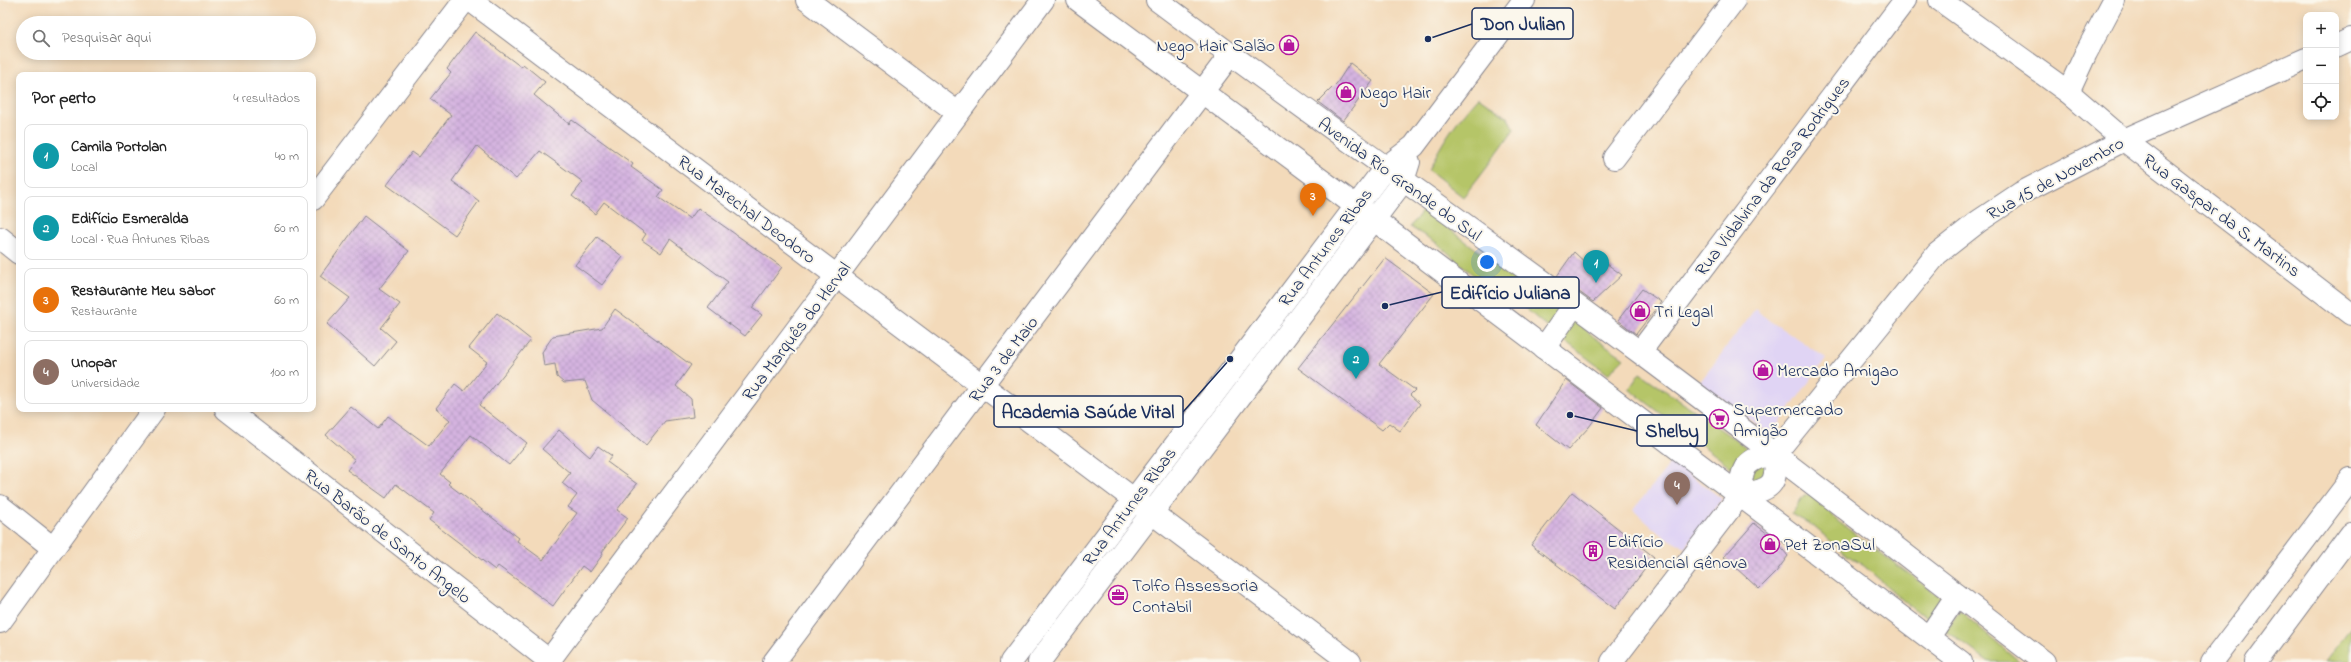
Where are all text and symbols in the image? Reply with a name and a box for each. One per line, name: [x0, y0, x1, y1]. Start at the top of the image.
callout: Don Julian: [1472, 8, 1573, 39]
text: Don Julian: [1480, 12, 1565, 39]
map controls: [2303, 12, 2339, 120]
button: +: [2303, 12, 2339, 48]
search box: [16, 16, 316, 60]
icon: search: [30, 27, 52, 49]
text: Pesquisar aqui: [62, 27, 151, 49]
place label: Nego Hair Salão: [1157, 34, 1275, 61]
shop icon: Nego Hair Salão: [1278, 34, 1300, 56]
button: −: [2303, 48, 2339, 84]
street label: Rua Vidalvina da Rosa Rodrigues: [1690, 72, 1858, 283]
shop icon: Nego Hair: [1335, 81, 1357, 103]
place label: Nego Hair: [1360, 81, 1432, 108]
button: locate: [2303, 84, 2339, 120]
text: Por perto: [32, 86, 96, 111]
text: 4 resultados: [233, 89, 300, 108]
street label: Avenida Rio Grande do Sul: [1311, 112, 1486, 249]
street label: Rua 15 de Novembro: [1983, 131, 2129, 228]
text: Camila Portolan: [71, 136, 167, 158]
text: 1: [44, 147, 48, 166]
text: 40 m: [275, 147, 299, 166]
street label: Rua Gaspar da S. Martins: [2136, 149, 2305, 285]
street label: Rua Marechal Deodoro: [671, 150, 821, 271]
text: Local: [71, 158, 98, 177]
street label: Rua Antunes Ribas: [1273, 183, 1380, 313]
pin: 3: [1300, 183, 1326, 216]
text: Edifício Esmeralda: [71, 208, 189, 230]
text: 2: [43, 219, 49, 238]
text: 60 m: [274, 219, 299, 238]
text: Local · Rua Antunes Ribas: [71, 230, 210, 249]
pin: 1: [1583, 250, 1609, 283]
your location: [1477, 252, 1497, 272]
street label: Rua Marquês do Herval: [737, 257, 858, 407]
callout: Edifício Juliana: [1442, 277, 1579, 308]
text: Restaurante Meu sabor: [71, 280, 215, 302]
text: Edifício Juliana: [1450, 281, 1570, 308]
text: 3: [43, 291, 49, 310]
text: 60 m: [274, 291, 299, 310]
shop icon: Tri Legal: [1629, 300, 1651, 322]
place label: Tri Legal: [1654, 300, 1713, 327]
text: Restaurante: [71, 302, 137, 321]
street label: Rua 3 de Maio: [963, 312, 1046, 409]
pin: 2: [1343, 346, 1369, 379]
text: Unopar: [71, 352, 117, 374]
shop icon: Mercado Amigao: [1752, 359, 1774, 381]
place label: Mercado Amigao: [1777, 359, 1899, 386]
text: 4: [43, 363, 49, 382]
text: 100 m: [270, 363, 299, 382]
text: Universidade: [71, 374, 140, 393]
callout: Academia Saúde Vital: [994, 396, 1183, 427]
place label: Supermercado Amigão: [1733, 398, 1843, 446]
text: Academia Saúde Vital: [1001, 400, 1175, 427]
supermarket icon: Supermercado Amigão: [1708, 408, 1730, 430]
callout: Shelby: [1637, 415, 1707, 446]
text: Shelby: [1645, 419, 1699, 448]
street label: Rua Antunes Ribas: [1077, 442, 1184, 572]
street label: Rua Barão de Santo Angelo: [297, 464, 476, 612]
pin: 4: [1664, 472, 1690, 505]
place label: Edifício Residencial Gênova: [1607, 530, 1747, 577]
shop icon: Pet ZonaSul: [1759, 533, 1781, 555]
place label: Pet ZonaSul: [1784, 533, 1875, 559]
building icon: Edifício Residencial Gênova: [1582, 540, 1604, 562]
place label: Tolfo Assessoria Contabil: [1132, 574, 1258, 621]
office icon: Tolfo Assessoria Contabil: [1107, 584, 1129, 606]

